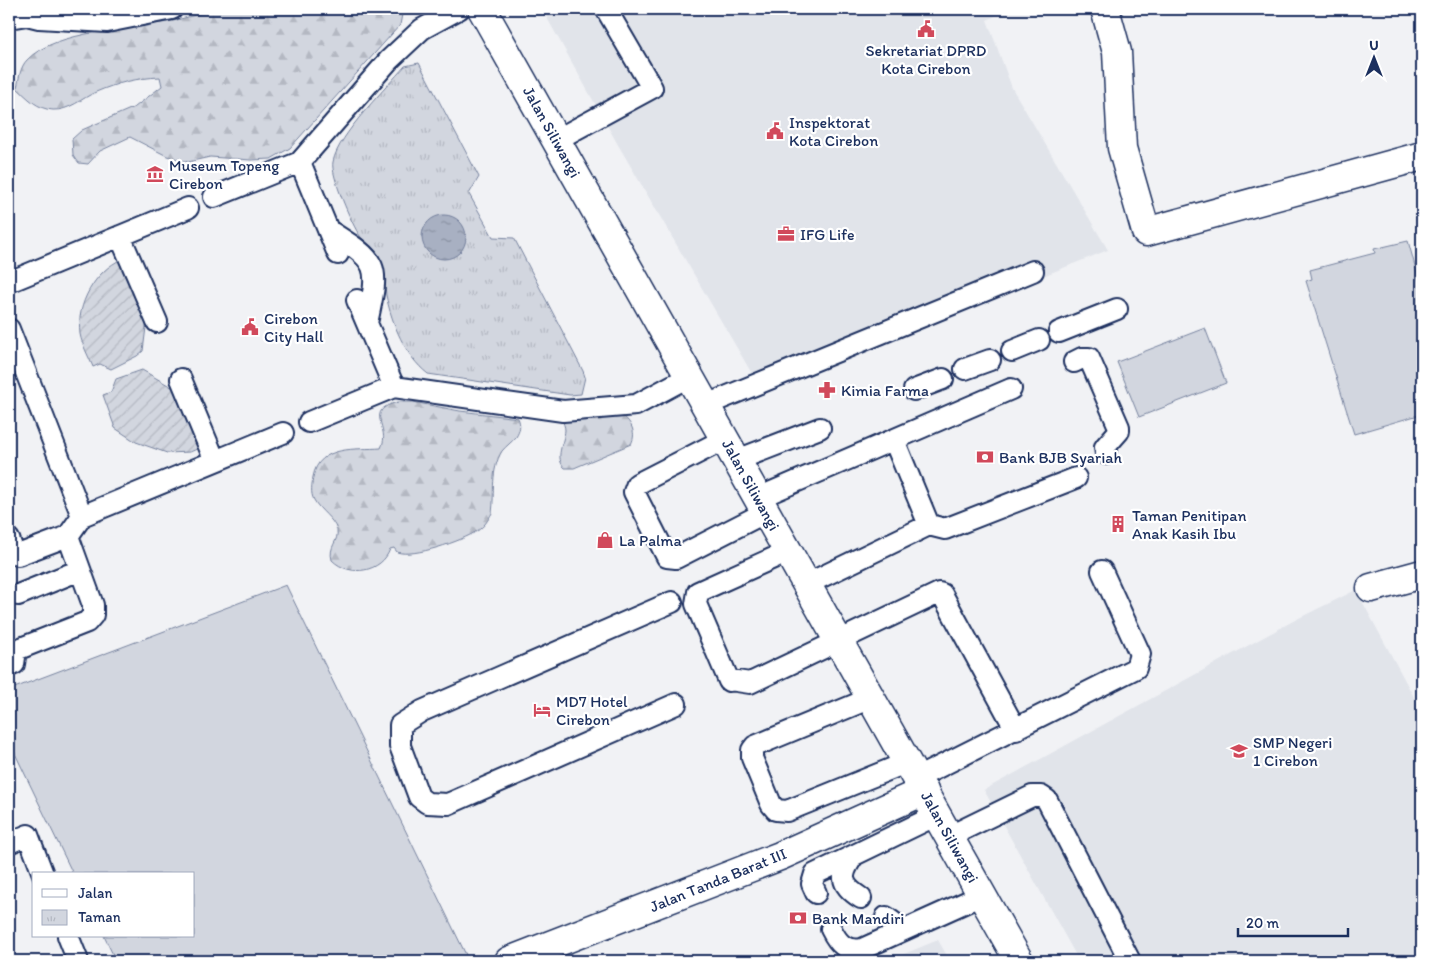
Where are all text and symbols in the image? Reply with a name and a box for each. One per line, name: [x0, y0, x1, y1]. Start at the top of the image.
public building icon: Sekretariat DPRD Kota Cirebon: [916, 19, 936, 39]
north arrow: [1348, 32, 1398, 82]
text: U: [1369, 37, 1379, 54]
place label: Sekretariat DPRD Kota Cirebon: [866, 41, 987, 78]
street label: Jalan Siliwangi: [519, 83, 585, 181]
place label: Inspektorat Kota Cirebon: [789, 113, 878, 150]
public building icon: Inspektorat Kota Cirebon: [765, 121, 785, 141]
place label: Museum Topeng Cirebon: [169, 156, 280, 193]
museum icon: Museum Topeng Cirebon: [145, 164, 165, 184]
office icon: IFG Life: [776, 224, 796, 244]
place label: IFG Life: [800, 225, 855, 244]
place label: Cirebon City Hall: [264, 309, 324, 346]
public building icon: Cirebon City Hall: [240, 317, 260, 337]
pharmacy icon: Kimia Farma: [817, 380, 837, 400]
place label: Kimia Farma: [841, 381, 929, 400]
street label: Jalan Siliwangi: [718, 436, 784, 534]
bank icon: Bank BJB Syariah: [975, 447, 995, 467]
place label: Bank BJB Syariah: [999, 448, 1123, 467]
place label: Taman Penitipan Anak Kasih Ibu: [1132, 506, 1247, 543]
building icon: Taman Penitipan Anak Kasih Ibu: [1108, 514, 1128, 534]
shop icon: La Palma: [595, 530, 615, 550]
place label: La Palma: [619, 531, 682, 550]
place label: MD7 Hotel Cirebon: [556, 692, 628, 729]
hotel icon: MD7 Hotel Cirebon: [532, 700, 552, 720]
place label: SMP Negeri 1 Cirebon: [1253, 733, 1332, 770]
school or university icon: SMP Negeri 1 Cirebon: [1229, 741, 1249, 761]
street label: Jalan Siliwangi: [917, 788, 983, 886]
street label: Jalan Tanda Barat III: [647, 844, 789, 916]
legend: [32, 872, 195, 938]
text: Jalan: [78, 884, 112, 902]
scale bar: [1238, 905, 1348, 937]
text: Taman: [78, 908, 121, 926]
bank icon: Bank Mandiri: [788, 908, 808, 928]
place label: Bank Mandiri: [812, 909, 904, 928]
text: 20 m: [1246, 914, 1280, 932]

